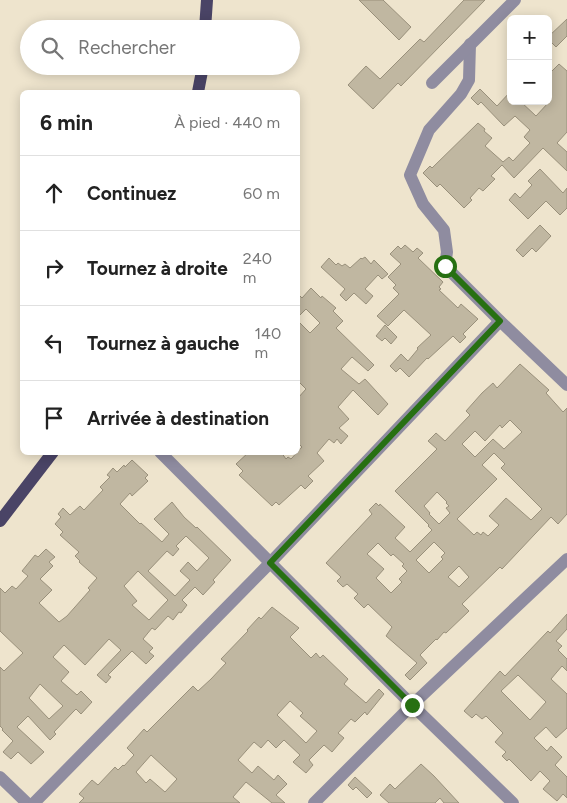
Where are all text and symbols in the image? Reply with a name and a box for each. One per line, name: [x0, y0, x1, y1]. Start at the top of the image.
map controls: [507, 15, 552, 105]
button: +: [507, 15, 552, 60]
search box: [20, 20, 300, 75]
icon: search: [38, 34, 66, 62]
text: Rechercher: [78, 36, 176, 59]
button: −: [507, 60, 552, 105]
text: 6 min: [40, 110, 93, 135]
text: À pied · 440 m: [174, 113, 280, 132]
icon: ahead: [40, 179, 68, 207]
text: Continuez: [87, 182, 176, 205]
text: 60 m: [243, 184, 280, 203]
text: 240 m: [243, 249, 272, 287]
icon: right: [40, 254, 68, 282]
route start: [434, 255, 457, 278]
text: Tournez à droite: [87, 257, 228, 280]
text: 140 m: [254, 324, 281, 362]
icon: left: [40, 329, 68, 357]
text: Tournez à gauche: [87, 332, 239, 355]
icon: arrive: [40, 404, 68, 432]
text: Arrivée à destination: [87, 407, 269, 430]
route end: [401, 694, 424, 717]

